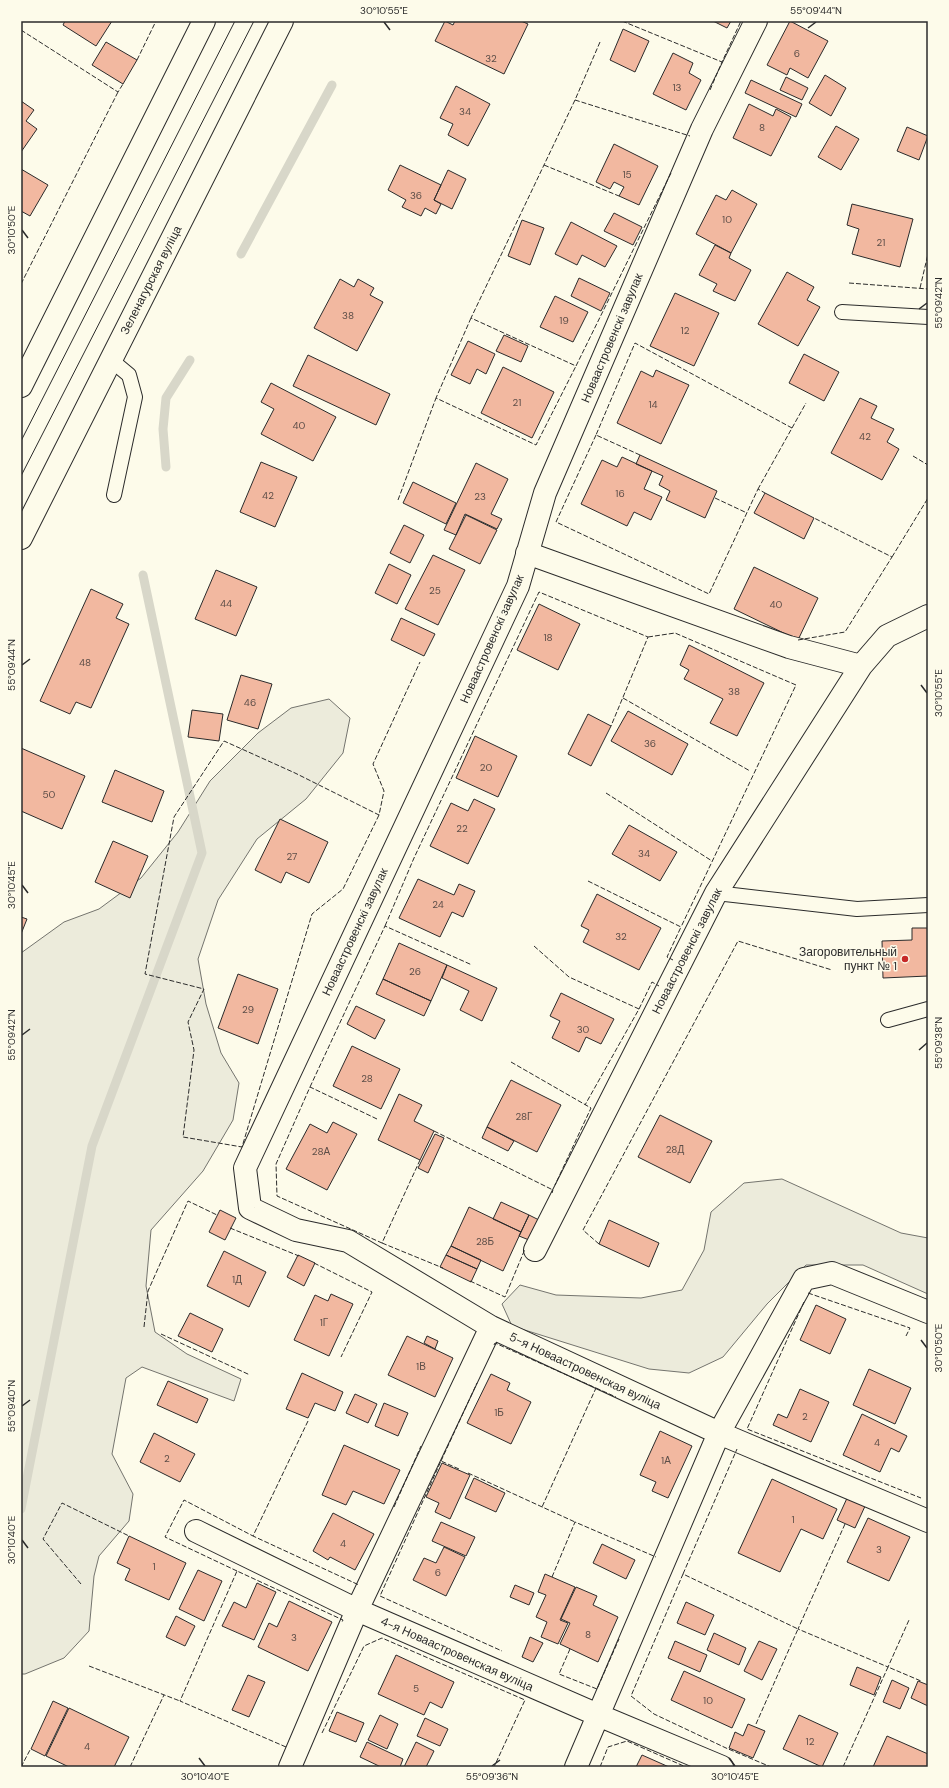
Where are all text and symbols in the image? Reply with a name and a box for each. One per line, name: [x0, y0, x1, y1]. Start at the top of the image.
text: 30°10'55"E: [360, 4, 408, 17]
text: 55°09'44"N: [790, 4, 842, 17]
house number: 6: [794, 47, 800, 60]
house number: 32: [485, 52, 497, 65]
house number: 13: [672, 81, 682, 94]
house number: 34: [459, 105, 471, 118]
house number: 8: [759, 121, 765, 134]
house number: 15: [622, 168, 632, 181]
house number: 36: [410, 189, 422, 202]
text: 30°10'50"E: [5, 205, 18, 254]
house number: 10: [722, 213, 732, 226]
street label: Зеленагурская вуліца: [117, 222, 186, 337]
house number: 21: [877, 236, 885, 249]
street label: Новаастровенскі завулак: [577, 270, 647, 405]
text: 55°09'42"N: [932, 277, 945, 329]
house number: 38: [342, 309, 354, 322]
house number: 19: [559, 314, 569, 327]
house number: 12: [681, 324, 690, 337]
house number: 21: [513, 396, 521, 409]
house number: 14: [648, 398, 658, 411]
house number: 40: [293, 419, 306, 432]
house number: 42: [859, 430, 871, 443]
house number: 16: [615, 487, 625, 500]
house number: 42: [262, 489, 274, 502]
house number: 23: [474, 490, 486, 503]
street label: Новаастровенскі завулак: [456, 571, 528, 706]
house number: 25: [429, 584, 441, 597]
house number: 44: [220, 597, 232, 610]
house number: 40: [770, 598, 783, 611]
house number: 18: [543, 631, 553, 644]
text: 55°09'44"N: [5, 639, 18, 691]
house number: 48: [79, 656, 91, 669]
text: 30°10'55"E: [932, 669, 945, 717]
house number: 38: [728, 685, 740, 698]
house number: 46: [244, 696, 256, 709]
house number: 36: [644, 737, 656, 750]
house number: 20: [480, 761, 492, 774]
house number: 50: [43, 788, 56, 801]
house number: 22: [456, 822, 468, 835]
house number: 34: [638, 847, 650, 860]
house number: 27: [287, 850, 297, 863]
text: 30°10'45"E: [5, 861, 18, 909]
street label: Новаастровенскі завулак: [318, 865, 392, 999]
street label: Новаастровенскі завулак: [648, 885, 726, 1017]
house number: 24: [432, 898, 444, 911]
house number: 32: [615, 930, 627, 943]
place label: Загоровительный пункт № 1: [799, 944, 897, 974]
marker: Загоровительный пункт № 1: [900, 954, 910, 964]
house number: 26: [409, 965, 421, 978]
house number: 29: [242, 1003, 254, 1016]
text: 55°09'42"N: [5, 1009, 18, 1061]
text: 55°09'38"N: [932, 1017, 945, 1069]
house number: 30: [577, 1023, 590, 1036]
house number: 28: [361, 1072, 373, 1085]
house number: 28Г: [515, 1110, 533, 1123]
house number: 28Д: [666, 1143, 684, 1156]
house number: 28А: [312, 1145, 330, 1158]
house number: 28Б: [476, 1235, 495, 1248]
house number: 1Д: [232, 1273, 242, 1286]
house number: 1Г: [320, 1316, 329, 1329]
text: 30°10'50"E: [932, 1323, 945, 1372]
street label: 5-я Новаастровенская вуліца: [507, 1329, 664, 1413]
house number: 1В: [416, 1360, 426, 1373]
text: 55°09'40"N: [5, 1380, 18, 1432]
house number: 1Б: [494, 1406, 504, 1419]
house number: 2: [802, 1410, 808, 1423]
house number: 4: [874, 1436, 880, 1449]
house number: 2: [164, 1452, 170, 1465]
house number: 1А: [661, 1454, 671, 1467]
house number: 1: [791, 1513, 795, 1526]
text: 30°10'40"E: [5, 1515, 18, 1564]
house number: 4: [340, 1537, 346, 1550]
house number: 3: [876, 1543, 882, 1556]
house number: 1: [152, 1560, 156, 1573]
house number: 6: [435, 1566, 441, 1579]
street label: 4-я Новаастровенская вуліца: [378, 1613, 536, 1695]
house number: 8: [585, 1628, 591, 1641]
house number: 3: [291, 1631, 297, 1644]
house number: 5: [413, 1682, 419, 1695]
house number: 10: [703, 1694, 713, 1707]
house number: 12: [806, 1735, 815, 1748]
house number: 4: [84, 1740, 90, 1753]
text: 30°10'40"E: [181, 1770, 230, 1783]
text: 55°09'36"N: [466, 1770, 518, 1783]
text: 30°10'45"E: [711, 1770, 759, 1783]

